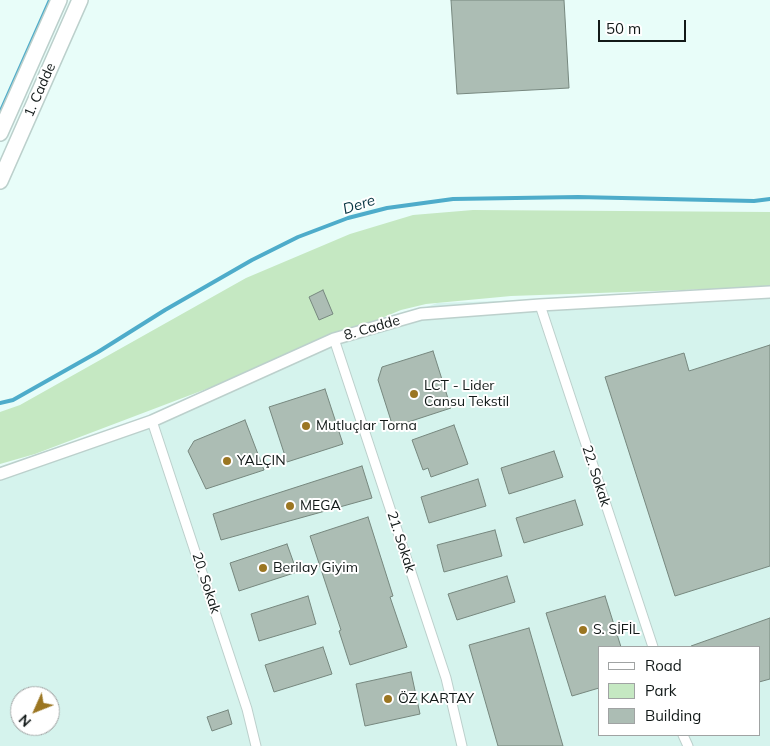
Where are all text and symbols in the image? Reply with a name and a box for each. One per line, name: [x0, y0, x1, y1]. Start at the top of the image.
scale bar: [600, 10, 688, 42]
text: 50 m: [606, 19, 641, 38]
street label: 1. Cadde: [21, 60, 59, 120]
water label: Dere: [341, 191, 377, 219]
street label: 8. Cadde: [342, 312, 402, 344]
place label: LCT - Lider Cansu Tekstil: [424, 378, 509, 411]
marker: LCT - Lider Cansu Tekstil: [408, 388, 420, 400]
place label: Mutluçlar Torna: [316, 418, 417, 434]
marker: Mutluçlar Torna: [300, 420, 312, 432]
street label: 22. Sokak: [578, 443, 614, 509]
place label: YALÇIN: [237, 453, 286, 469]
marker: YALÇIN: [221, 455, 233, 467]
place label: MEGA: [300, 498, 341, 514]
marker: MEGA: [284, 500, 296, 512]
street label: 21. Sokak: [383, 509, 419, 575]
street label: 20. Sokak: [188, 550, 224, 616]
place label: Berilay Giyim: [273, 560, 358, 576]
marker: Berilay Giyim: [257, 562, 269, 574]
place label: S. SİFİL: [593, 622, 640, 638]
marker: S. SİFİL: [577, 624, 589, 636]
legend: [598, 646, 760, 736]
text: Road: [645, 656, 682, 675]
text: Park: [645, 681, 677, 700]
north arrow: [10, 686, 60, 736]
place label: ÖZ KARTAY: [398, 691, 474, 707]
marker: ÖZ KARTAY: [382, 693, 394, 705]
text: Building: [645, 706, 701, 725]
text: N: [15, 711, 35, 731]

